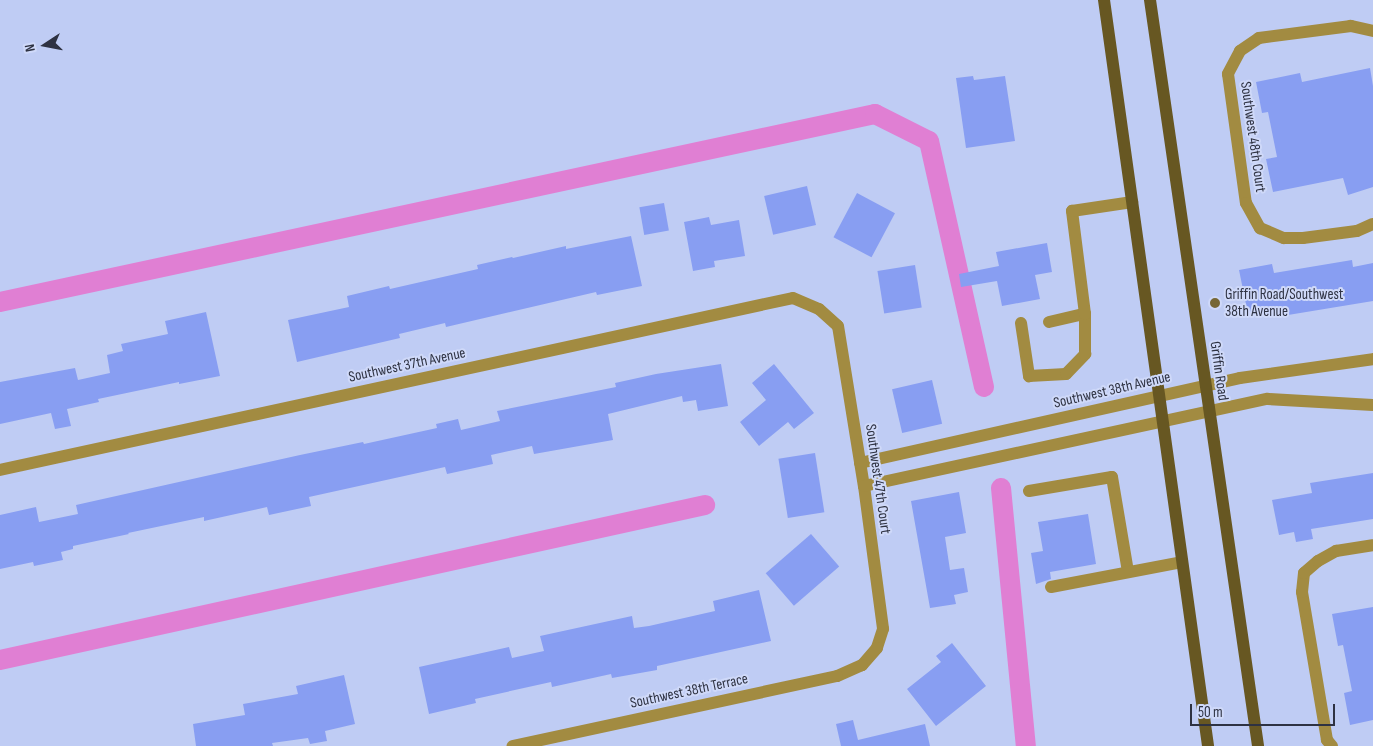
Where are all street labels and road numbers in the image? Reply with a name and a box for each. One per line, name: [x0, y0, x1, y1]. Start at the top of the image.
street label: Southwest 48th Court: [1236, 80, 1270, 194]
street label: Griffin Road: [1206, 340, 1232, 402]
street label: Southwest 37th Avenue: [347, 344, 467, 386]
street label: Southwest 38th Avenue: [1052, 368, 1172, 412]
street label: Southwest 47th Court: [861, 423, 895, 535]
street label: Southwest 38th Terrace: [628, 670, 750, 712]

